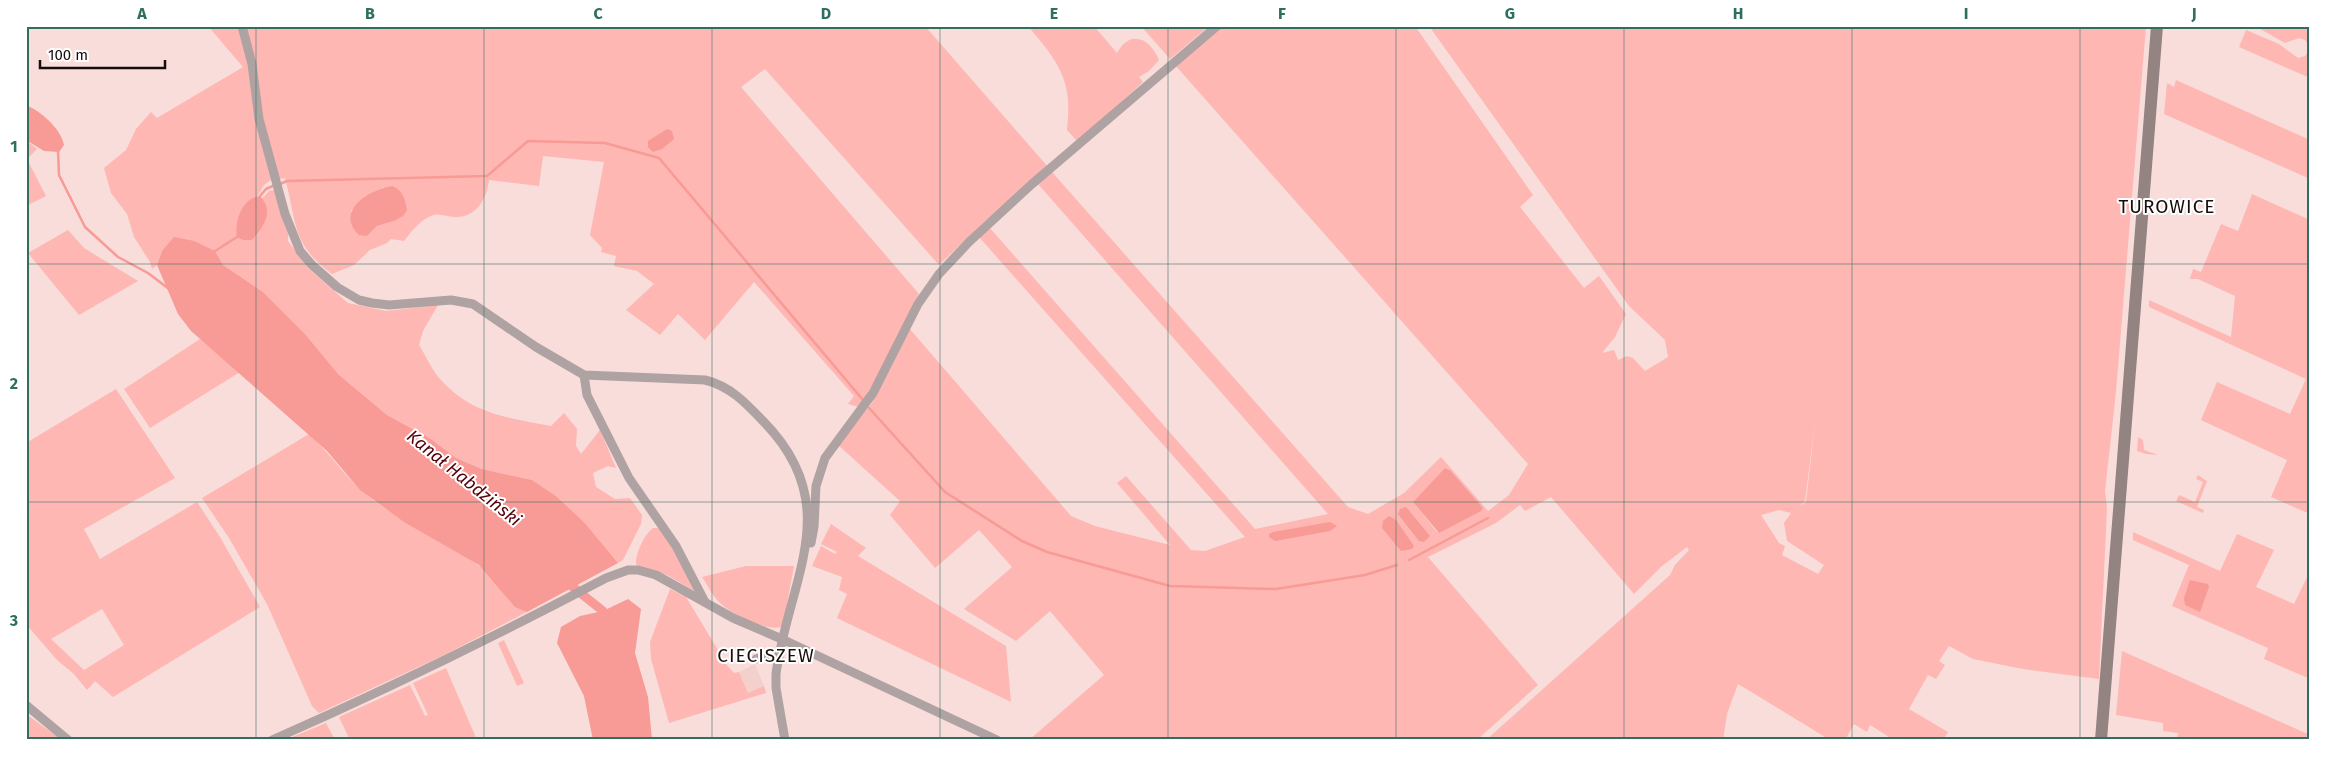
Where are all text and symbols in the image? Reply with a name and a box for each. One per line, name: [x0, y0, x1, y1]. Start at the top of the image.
text: A: [136, 4, 147, 23]
text: B: [365, 4, 375, 23]
text: C: [593, 4, 603, 23]
text: D: [821, 4, 831, 23]
text: E: [1050, 4, 1058, 23]
text: F: [1278, 4, 1286, 23]
text: G: [1505, 4, 1515, 23]
text: H: [1733, 4, 1743, 23]
text: I: [1964, 4, 1968, 23]
text: J: [2190, 4, 2197, 23]
scale bar: [40, 38, 165, 70]
text: 100 m: [48, 46, 88, 64]
text: 1: [10, 137, 18, 156]
district label: TUROWICE: [2119, 195, 2215, 218]
text: 2: [10, 374, 18, 393]
water label: Kanał Habdziński: [402, 425, 526, 531]
text: 3: [9, 611, 18, 630]
district label: CIECISZEW: [717, 644, 815, 667]

